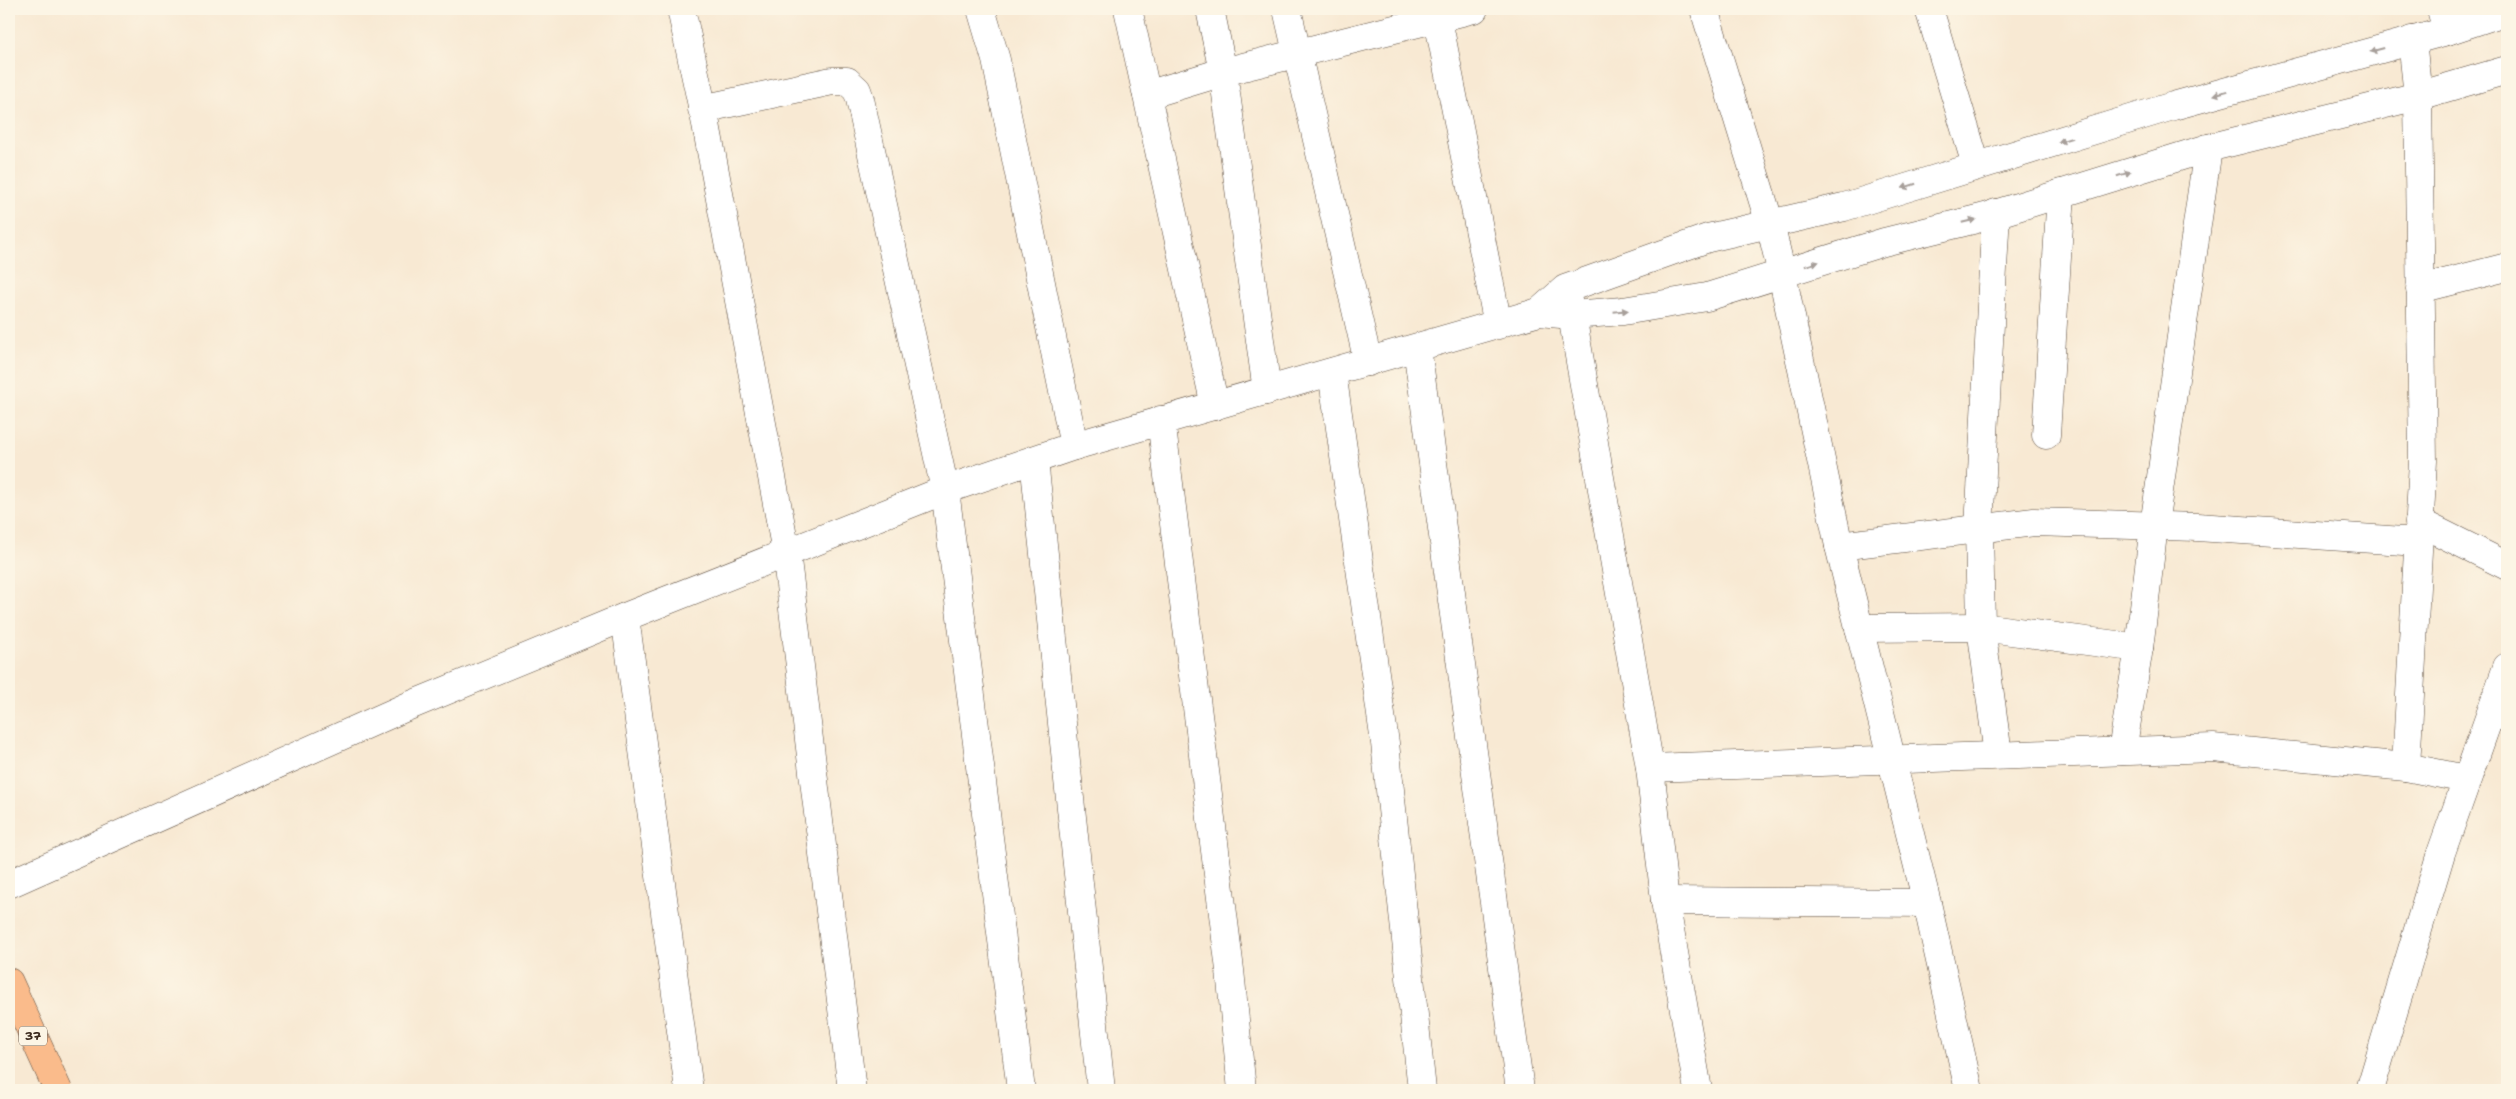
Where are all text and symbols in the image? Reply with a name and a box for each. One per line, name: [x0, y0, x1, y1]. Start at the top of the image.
one-way arrow: [2369, 46, 2384, 54]
one-way arrow: [2212, 89, 2228, 97]
one-way arrow: [2057, 137, 2072, 145]
one-way arrow: [2117, 169, 2132, 177]
one-way arrow: [1901, 183, 1916, 191]
one-way arrow: [1961, 217, 1976, 225]
one-way arrow: [1805, 260, 1820, 268]
one-way arrow: [1613, 307, 1629, 315]
road number: 37: [19, 1026, 47, 1046]

